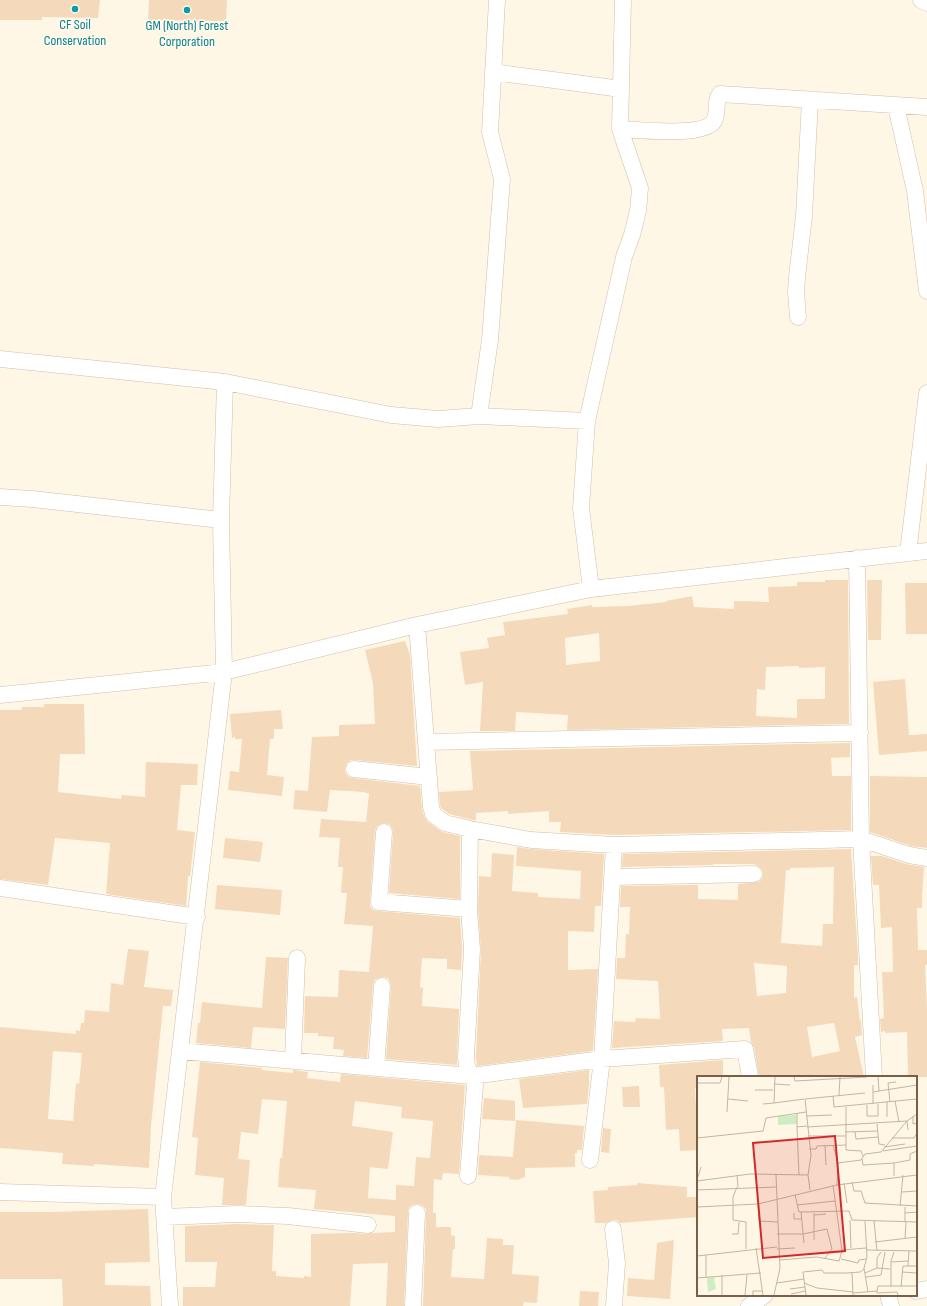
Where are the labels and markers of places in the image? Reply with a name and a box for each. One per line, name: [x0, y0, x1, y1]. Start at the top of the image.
marker: CF Soil Conservation: [70, 4, 80, 14]
marker: GM (North) Forest Corporation: [182, 5, 192, 15]
place label: CF Soil Conservation: [44, 16, 106, 49]
place label: GM (North) Forest Corporation: [146, 17, 228, 50]

